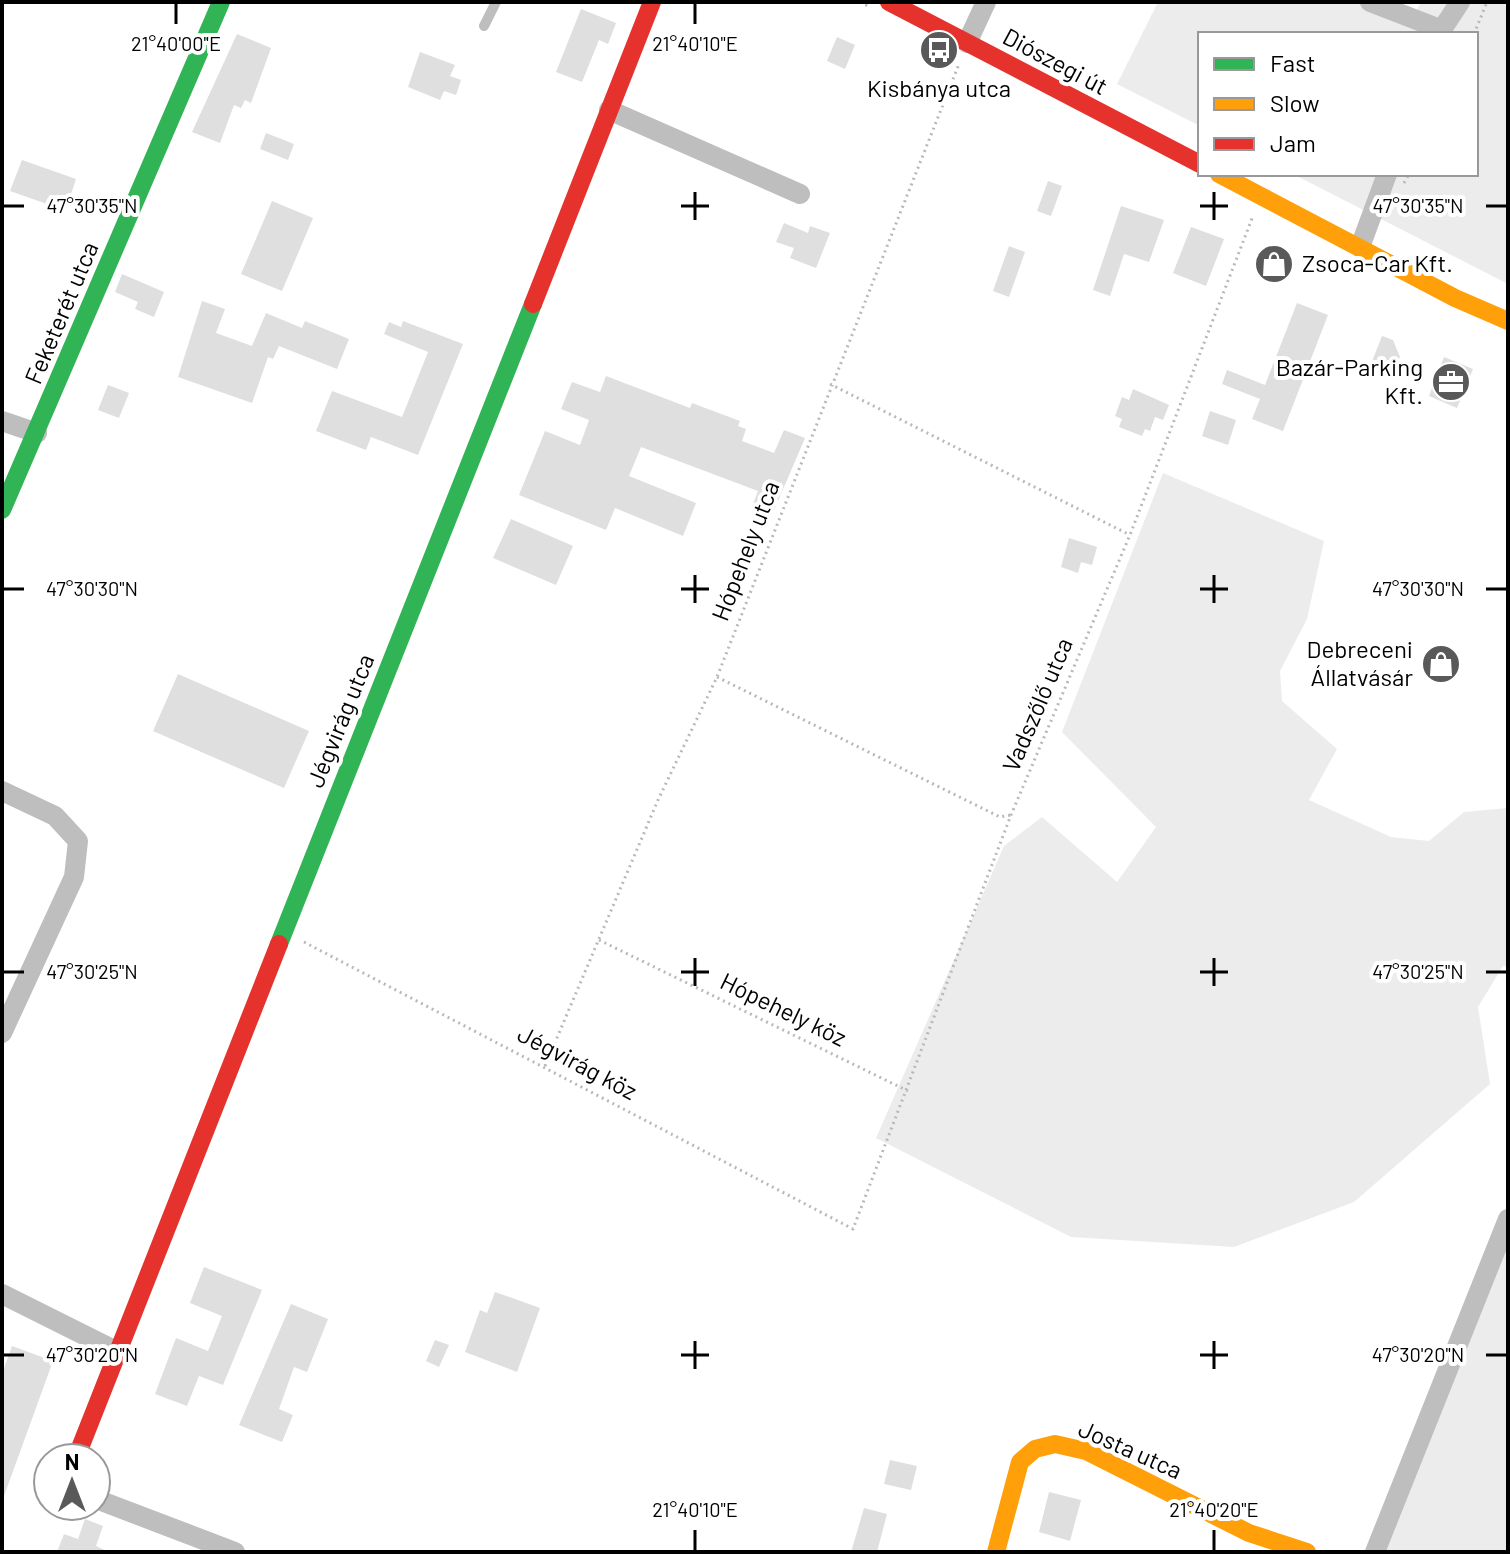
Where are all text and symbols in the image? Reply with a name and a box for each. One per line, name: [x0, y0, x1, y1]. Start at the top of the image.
street label: Diószegi út: [998, 21, 1113, 100]
bus stop icon: Kisbánya utca: [918, 29, 960, 71]
text: 21°40'00"E: [131, 31, 221, 55]
text: 21°40'10"E: [652, 31, 738, 55]
legend: [1198, 32, 1478, 176]
text: Fast: [1270, 48, 1315, 77]
place label: Kisbánya utca: [867, 73, 1011, 102]
text: Slow: [1270, 88, 1319, 117]
text: Jam: [1270, 128, 1316, 157]
text: 47°30'35"N: [46, 193, 138, 217]
text: 47°30'35"N: [1372, 193, 1464, 217]
street label: Feketerét utca: [18, 237, 104, 388]
shop icon: Zsoca-Car Kft.: [1253, 243, 1295, 285]
place label: Zsoca-Car Kft.: [1302, 248, 1453, 277]
place label: Bazár-Parking Kft.: [1276, 352, 1423, 409]
office icon: Bazár-Parking Kft.: [1430, 361, 1472, 403]
street label: Hópehely utca: [705, 476, 785, 624]
text: 47°30'30"N: [46, 576, 138, 600]
text: 47°30'30"N: [1372, 576, 1464, 600]
street label: Vadszőlő utca: [995, 633, 1078, 776]
place label: Debreceni Állatvásár: [1307, 634, 1413, 691]
shop icon: Debreceni Állatvásár: [1420, 643, 1462, 685]
street label: Jégvirág utca: [300, 649, 380, 791]
text: 47°30'25"N: [46, 959, 138, 983]
text: 47°30'25"N: [1372, 959, 1464, 983]
street label: Hópehely köz: [716, 966, 851, 1052]
street label: Jégvirág köz: [513, 1018, 642, 1105]
text: 47°30'20"N: [46, 1342, 138, 1366]
text: 47°30'20"N: [1372, 1342, 1464, 1366]
street label: Josta utca: [1074, 1413, 1187, 1484]
north arrow: [32, 1442, 112, 1522]
text: N: [65, 1448, 79, 1474]
text: 21°40'10"E: [652, 1497, 738, 1521]
text: 21°40'20"E: [1169, 1497, 1259, 1521]

